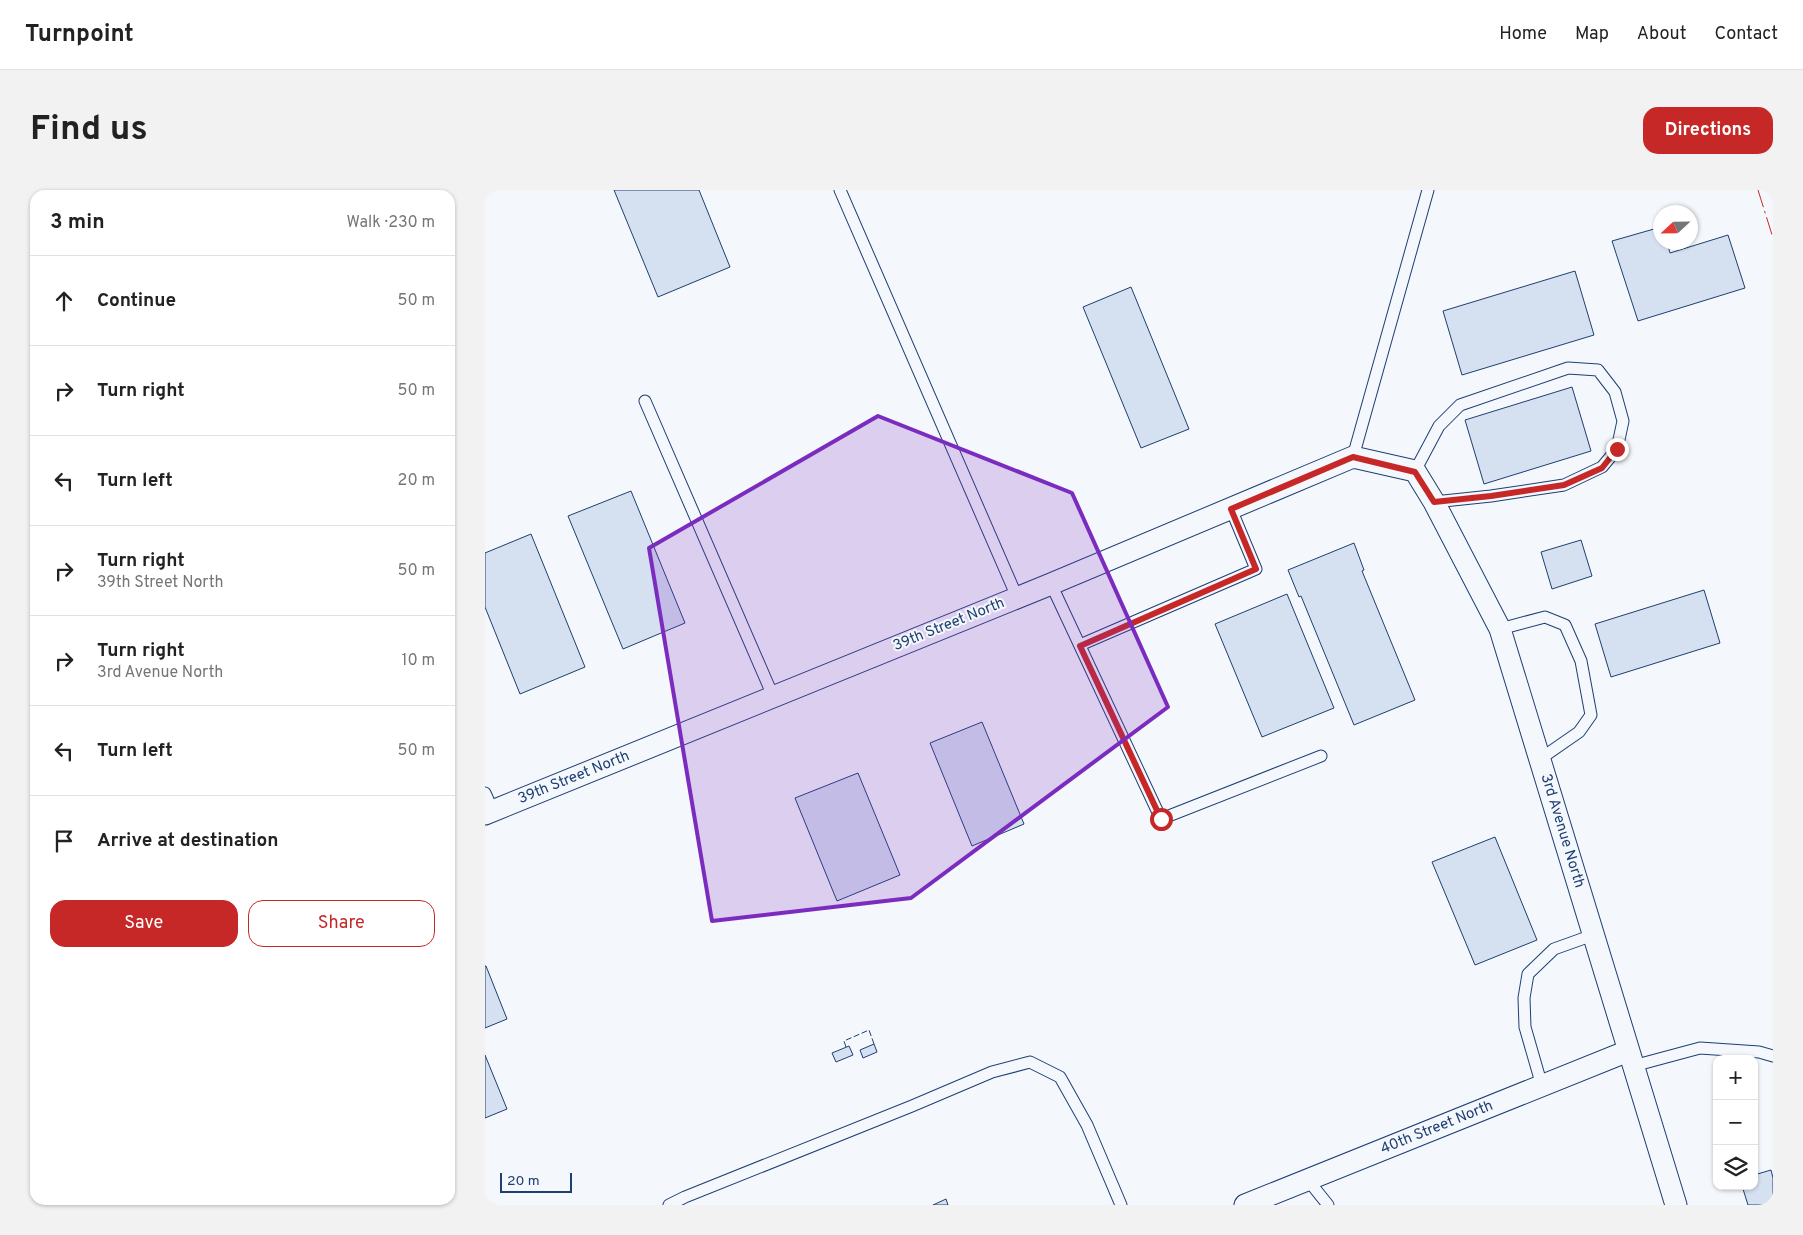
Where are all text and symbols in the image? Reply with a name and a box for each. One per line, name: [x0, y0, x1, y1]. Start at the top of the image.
text: Turnpoint: [25, 20, 134, 50]
text: Home: [1499, 23, 1547, 46]
text: Map: [1575, 23, 1609, 46]
text: About: [1637, 23, 1686, 46]
text: Contact: [1714, 23, 1778, 46]
button: Directions: [1643, 107, 1773, 154]
text: Find us: [30, 108, 148, 152]
north arrow: [1653, 205, 1698, 250]
text: 3 min: [50, 209, 105, 236]
text: Walk · 230 m: [346, 213, 435, 233]
icon: ahead: [50, 287, 78, 315]
text: Continue: [97, 289, 176, 313]
text: 50 m: [398, 291, 435, 311]
icon: right: [50, 377, 78, 405]
text: Turn right: [97, 379, 185, 403]
text: 50 m: [398, 381, 435, 401]
route end: [1606, 438, 1629, 461]
icon: left: [50, 467, 78, 495]
text: Turn left: [97, 469, 173, 493]
text: 20 m: [398, 471, 435, 491]
text: Turn right: [97, 549, 185, 573]
icon: right: [50, 557, 78, 585]
text: 50 m: [398, 561, 435, 581]
text: 39th Street North: [97, 573, 224, 593]
street label: 39th Street North: [890, 594, 1008, 656]
text: Turn right: [97, 639, 185, 663]
icon: right: [50, 647, 78, 675]
text: 10 m: [401, 651, 435, 671]
text: 3rd Avenue North: [97, 663, 223, 683]
icon: left: [50, 737, 78, 765]
text: Turn left: [97, 739, 173, 763]
text: 50 m: [398, 741, 435, 761]
street label: 39th Street North: [515, 747, 633, 809]
street label: 3rd Avenue North: [1536, 772, 1588, 890]
route start: [1150, 808, 1173, 831]
icon: arrive: [50, 827, 78, 855]
text: Arrive at destination: [97, 829, 278, 853]
button: Save: [50, 900, 238, 947]
button: Share: [248, 900, 435, 947]
map controls: [1713, 1055, 1758, 1190]
button: +: [1713, 1055, 1758, 1100]
street label: 40th Street North: [1378, 1097, 1496, 1159]
button: −: [1713, 1100, 1758, 1145]
button: layers: [1713, 1145, 1758, 1190]
scale bar: [500, 1170, 573, 1193]
text: 20 m: [507, 1173, 540, 1190]

